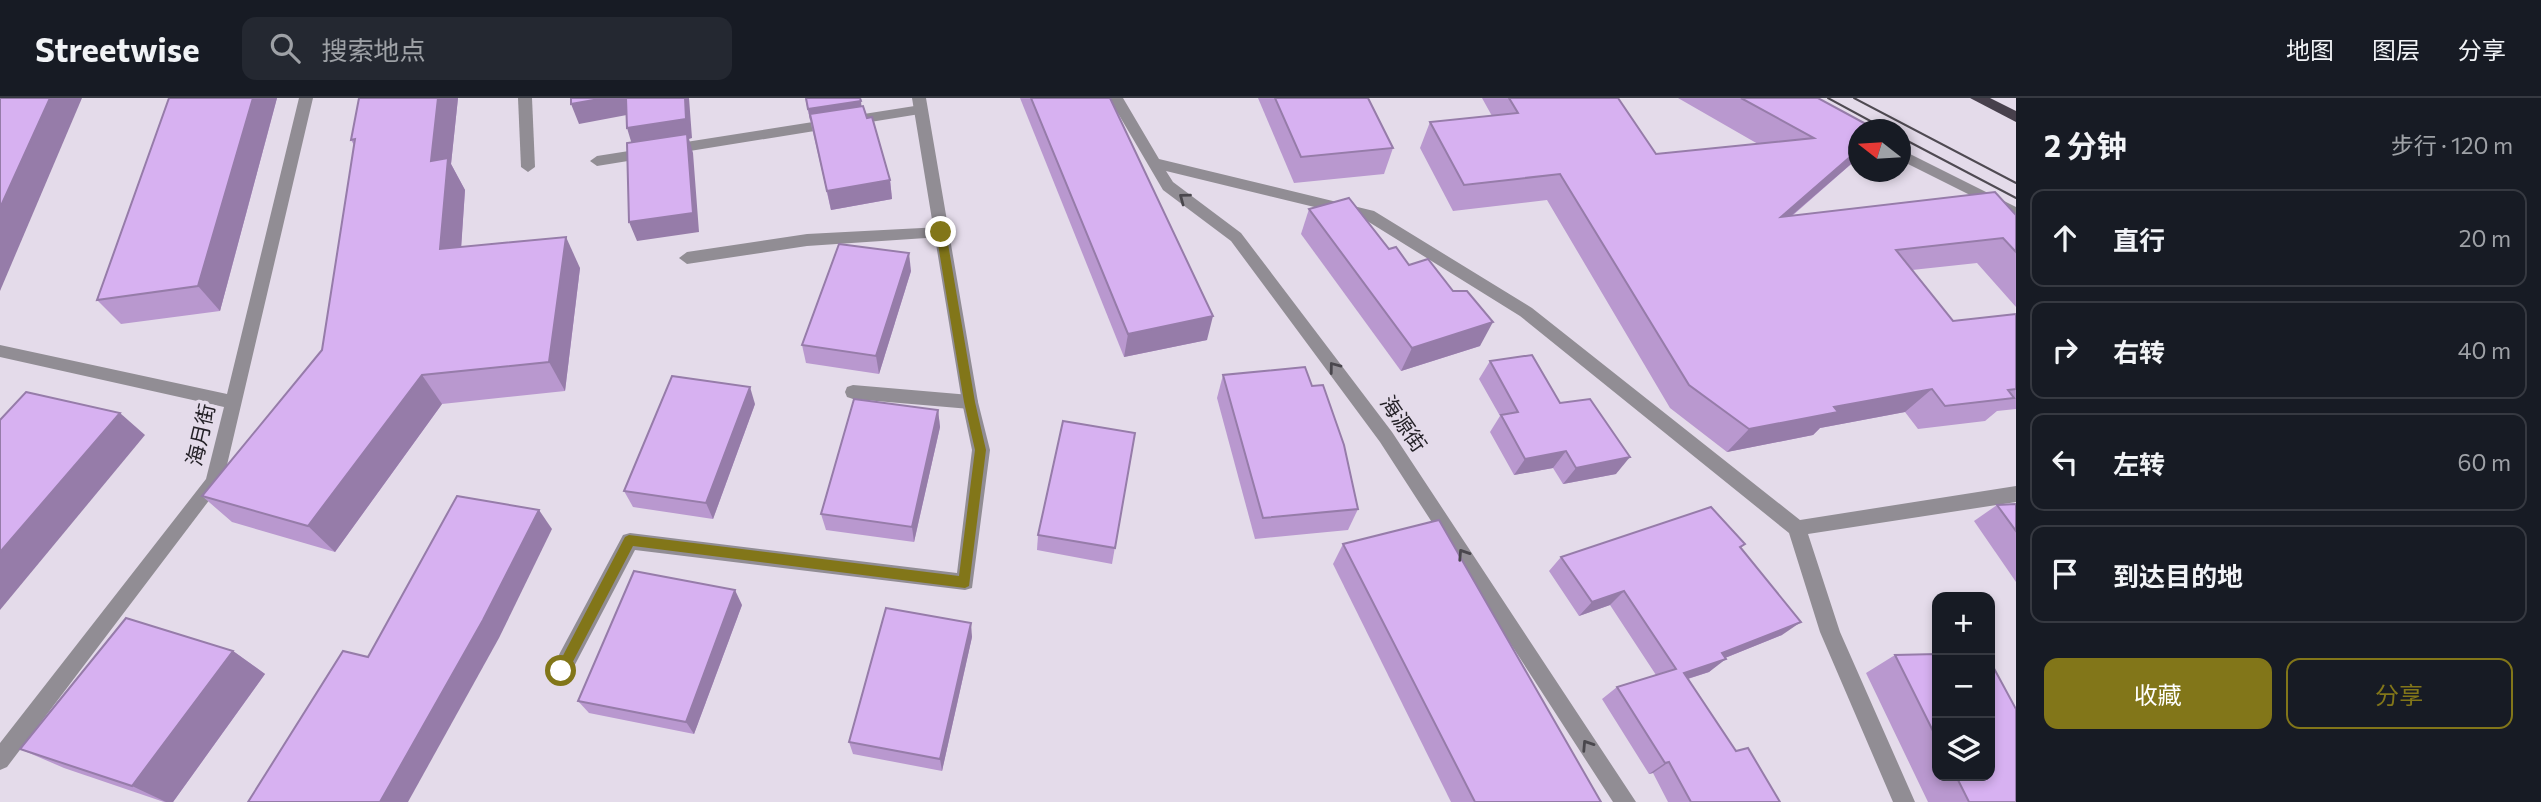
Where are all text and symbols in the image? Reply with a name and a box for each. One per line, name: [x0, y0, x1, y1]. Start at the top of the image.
search box: [242, 17, 732, 80]
text: Streetwise: [35, 28, 200, 69]
icon: search: [266, 29, 304, 67]
text: 搜索地点: [322, 34, 426, 65]
text: 地图: [2286, 35, 2334, 64]
text: 图层: [2372, 35, 2420, 64]
text: 分享: [2458, 35, 2506, 64]
north arrow: [1848, 119, 1911, 182]
text: 2 分钟: [2044, 126, 2127, 163]
text: 步行 · 120 m: [2391, 131, 2513, 159]
one-way arrow: [1179, 194, 1192, 207]
route end: [925, 216, 956, 247]
icon: ahead: [2046, 219, 2084, 257]
text: 直行: [2113, 224, 2165, 255]
text: 20 m: [2459, 224, 2511, 252]
icon: right: [2046, 331, 2084, 369]
text: 右转: [2113, 336, 2165, 367]
text: 40 m: [2458, 336, 2511, 364]
one-way arrow: [1330, 362, 1342, 375]
street label: 海源街: [1376, 390, 1433, 456]
street label: 海月街: [180, 401, 219, 468]
icon: left: [2046, 443, 2084, 481]
text: 左转: [2113, 448, 2165, 479]
text: 60 m: [2458, 448, 2511, 476]
one-way arrow: [1458, 549, 1471, 562]
icon: arrive: [2046, 555, 2084, 593]
text: 到达目的地: [2113, 560, 2243, 591]
map controls: [1932, 592, 1995, 781]
button: +: [1932, 592, 1995, 655]
route start: [545, 655, 576, 686]
button: −: [1932, 655, 1995, 718]
button: 收藏: [2044, 658, 2272, 729]
button: 分享: [2286, 658, 2513, 729]
button: layers: [1932, 718, 1995, 781]
one-way arrow: [1583, 740, 1596, 753]

